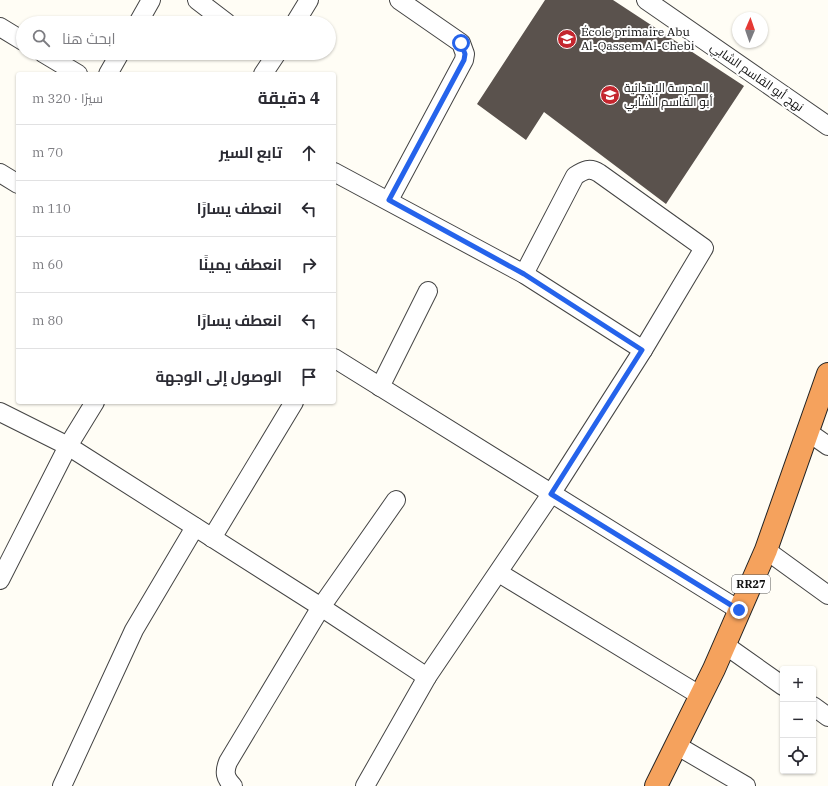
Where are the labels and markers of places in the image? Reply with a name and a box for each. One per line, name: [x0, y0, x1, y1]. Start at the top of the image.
place label: École primaire Abu Al-Qassem Al-Chebi: [581, 24, 695, 53]
school or university icon: École primaire Abu Al-Qassem Al-Chebi: [556, 28, 578, 50]
place label: المدرسة الإبتدائية أبو القاسم الشابي: [624, 80, 713, 112]
school or university icon: المدرسة الإبتدائية أبو القاسم الشابي: [599, 84, 621, 106]

